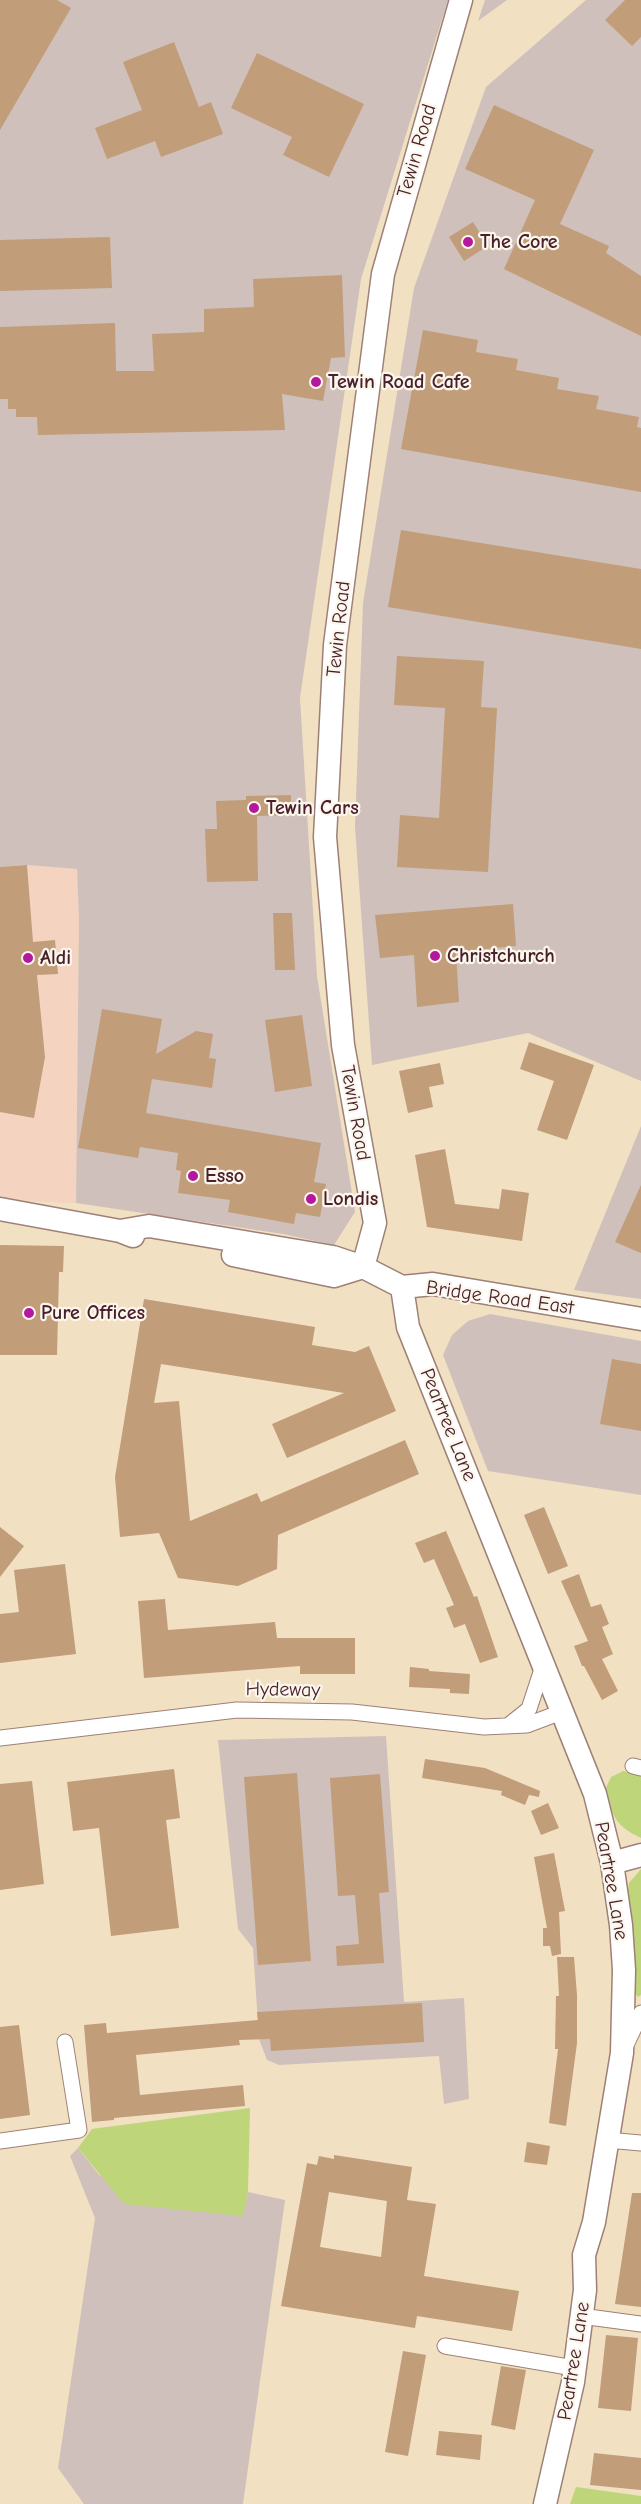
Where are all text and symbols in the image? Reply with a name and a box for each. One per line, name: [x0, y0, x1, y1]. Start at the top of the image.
street label: Tewin Road: [392, 101, 442, 201]
place label: The Core: [480, 230, 558, 254]
marker: The Core: [461, 235, 475, 249]
place label: Tewin Road Cafe: [328, 370, 470, 394]
marker: Tewin Road Cafe: [309, 375, 323, 389]
street label: Tewin Road: [322, 580, 356, 678]
place label: Tewin Cars: [266, 796, 359, 820]
marker: Tewin Cars: [247, 801, 261, 815]
place label: Christchurch: [447, 944, 555, 968]
place label: Aldi: [40, 946, 71, 970]
marker: Christchurch: [428, 949, 442, 963]
marker: Aldi: [21, 951, 35, 965]
street label: Tewin Road: [335, 1064, 375, 1162]
place label: Esso: [205, 1164, 244, 1188]
marker: Esso: [186, 1169, 200, 1183]
place label: Londis: [323, 1187, 378, 1211]
marker: Londis: [304, 1192, 318, 1206]
street label: Bridge Road East: [425, 1276, 575, 1320]
place label: Pure Offices: [41, 1301, 145, 1325]
marker: Pure Offices: [22, 1306, 36, 1320]
street label: Peartree Lane: [414, 1365, 482, 1485]
street label: Hydeway: [246, 1677, 320, 1703]
street label: Peartree Lane: [589, 1820, 633, 1942]
street label: Peartree Lane: [553, 2300, 595, 2422]

